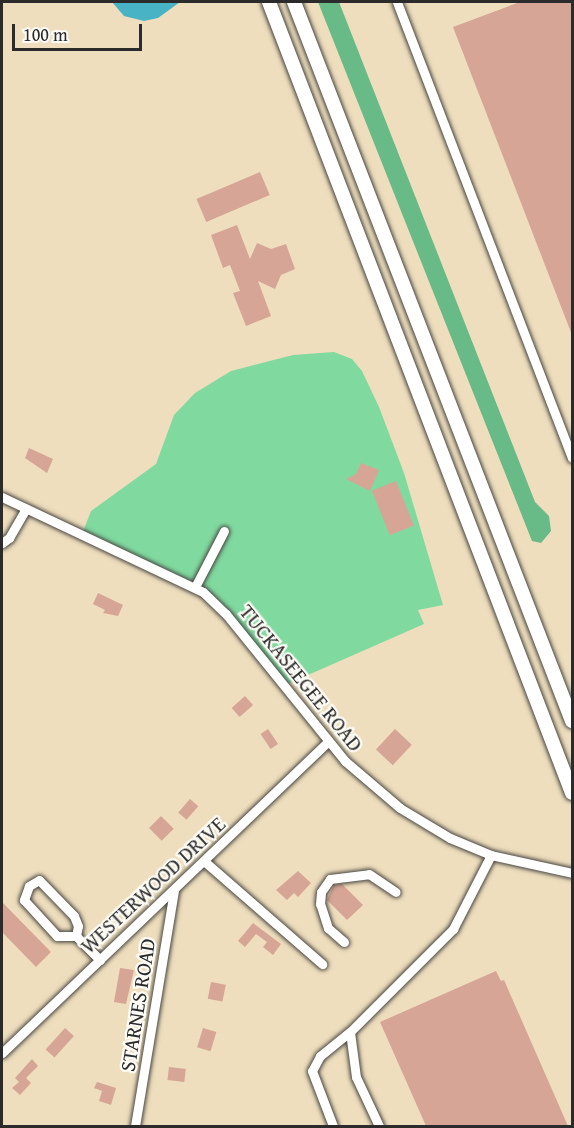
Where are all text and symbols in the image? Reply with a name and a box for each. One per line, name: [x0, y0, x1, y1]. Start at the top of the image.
scale bar: [15, 12, 146, 50]
text: 100 m: [23, 21, 68, 48]
street label: TUCKASEEGEE ROAD: [234, 599, 368, 757]
street label: WESTERWOOD DRIVE: [75, 811, 231, 959]
street label: STARNES ROAD: [115, 937, 161, 1073]

